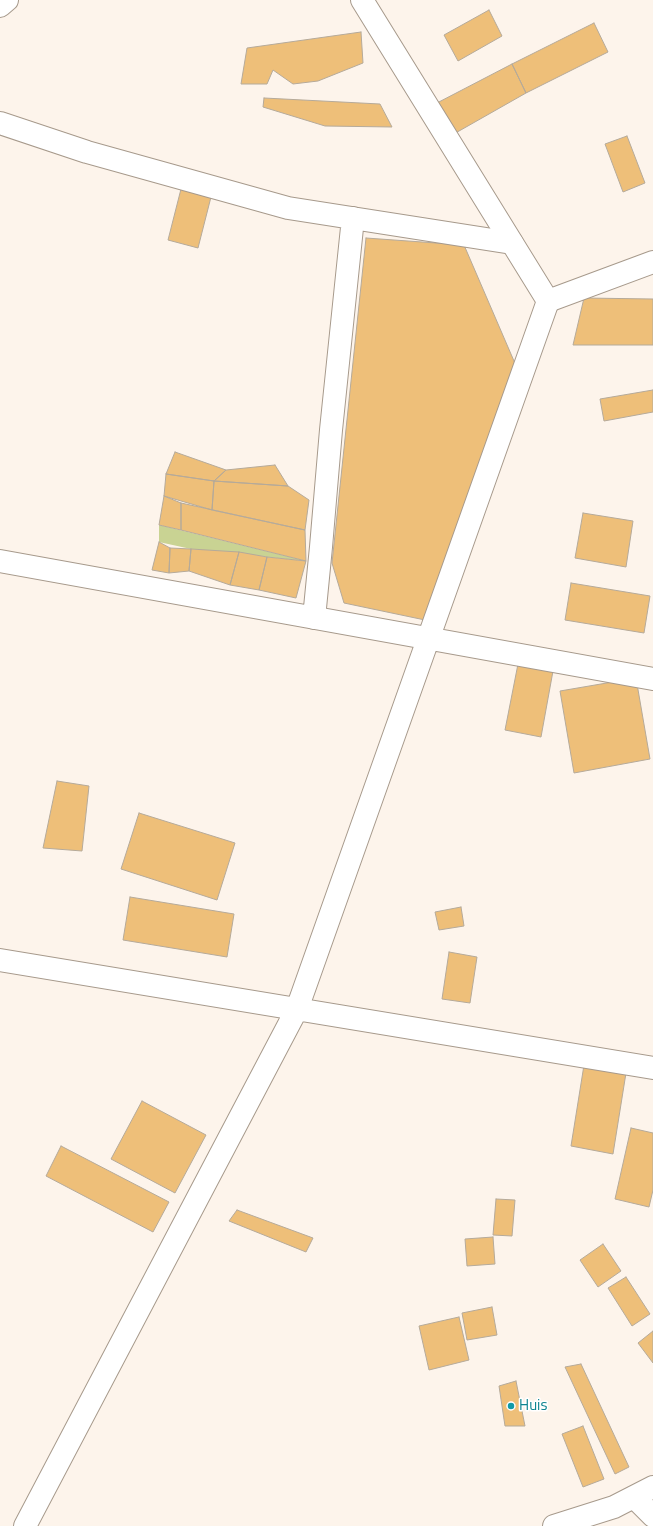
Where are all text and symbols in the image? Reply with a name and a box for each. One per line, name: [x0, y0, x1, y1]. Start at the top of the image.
place label: Huis: [519, 1397, 547, 1415]
marker: Huis: [506, 1401, 516, 1411]

